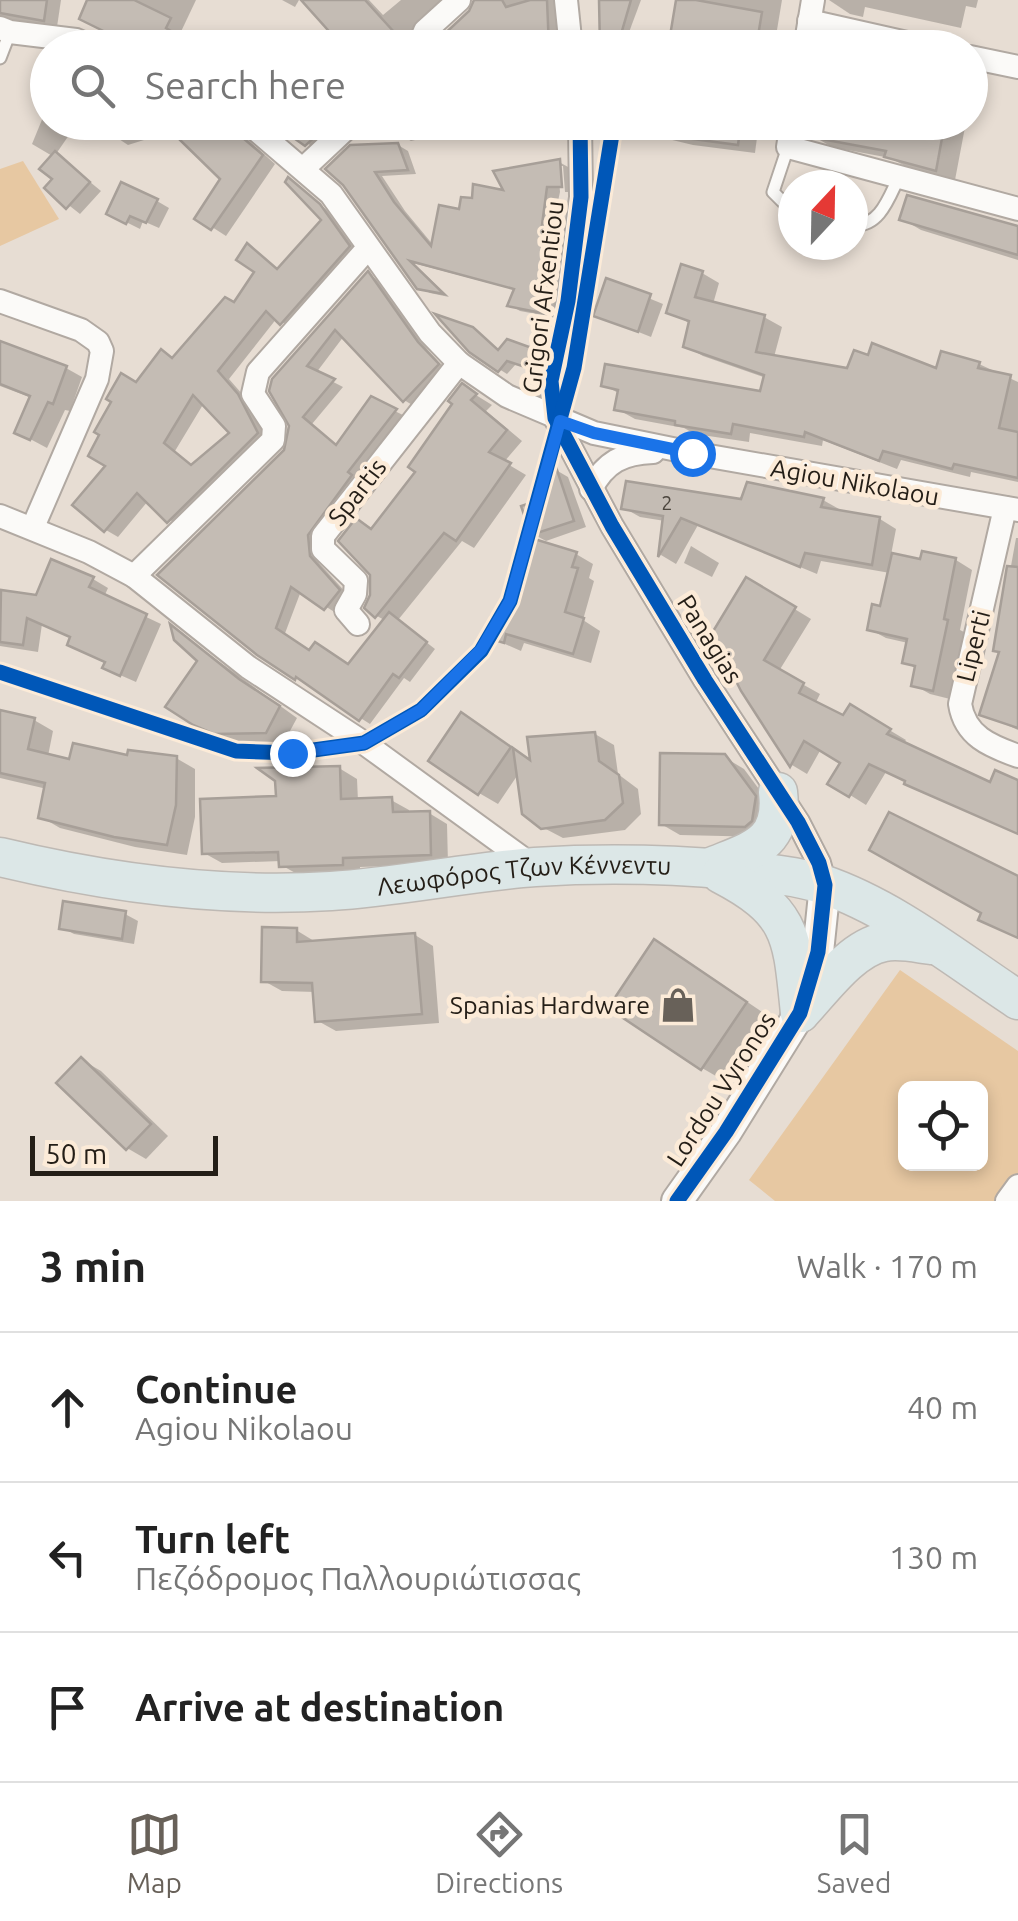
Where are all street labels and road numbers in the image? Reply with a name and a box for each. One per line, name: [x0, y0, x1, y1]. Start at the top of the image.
street label: Grigori Afxentiou: [517, 199, 569, 395]
street label: Spartis: [322, 453, 392, 531]
street label: Agiou Nikolaou: [769, 453, 941, 511]
street label: Panagias: [672, 590, 748, 688]
street label: Liperti: [951, 607, 995, 685]
street label: Λεωφόρος Τζων Κέννεντυ: [375, 851, 672, 901]
street label: Lordou Vyronos: [661, 1007, 781, 1171]

